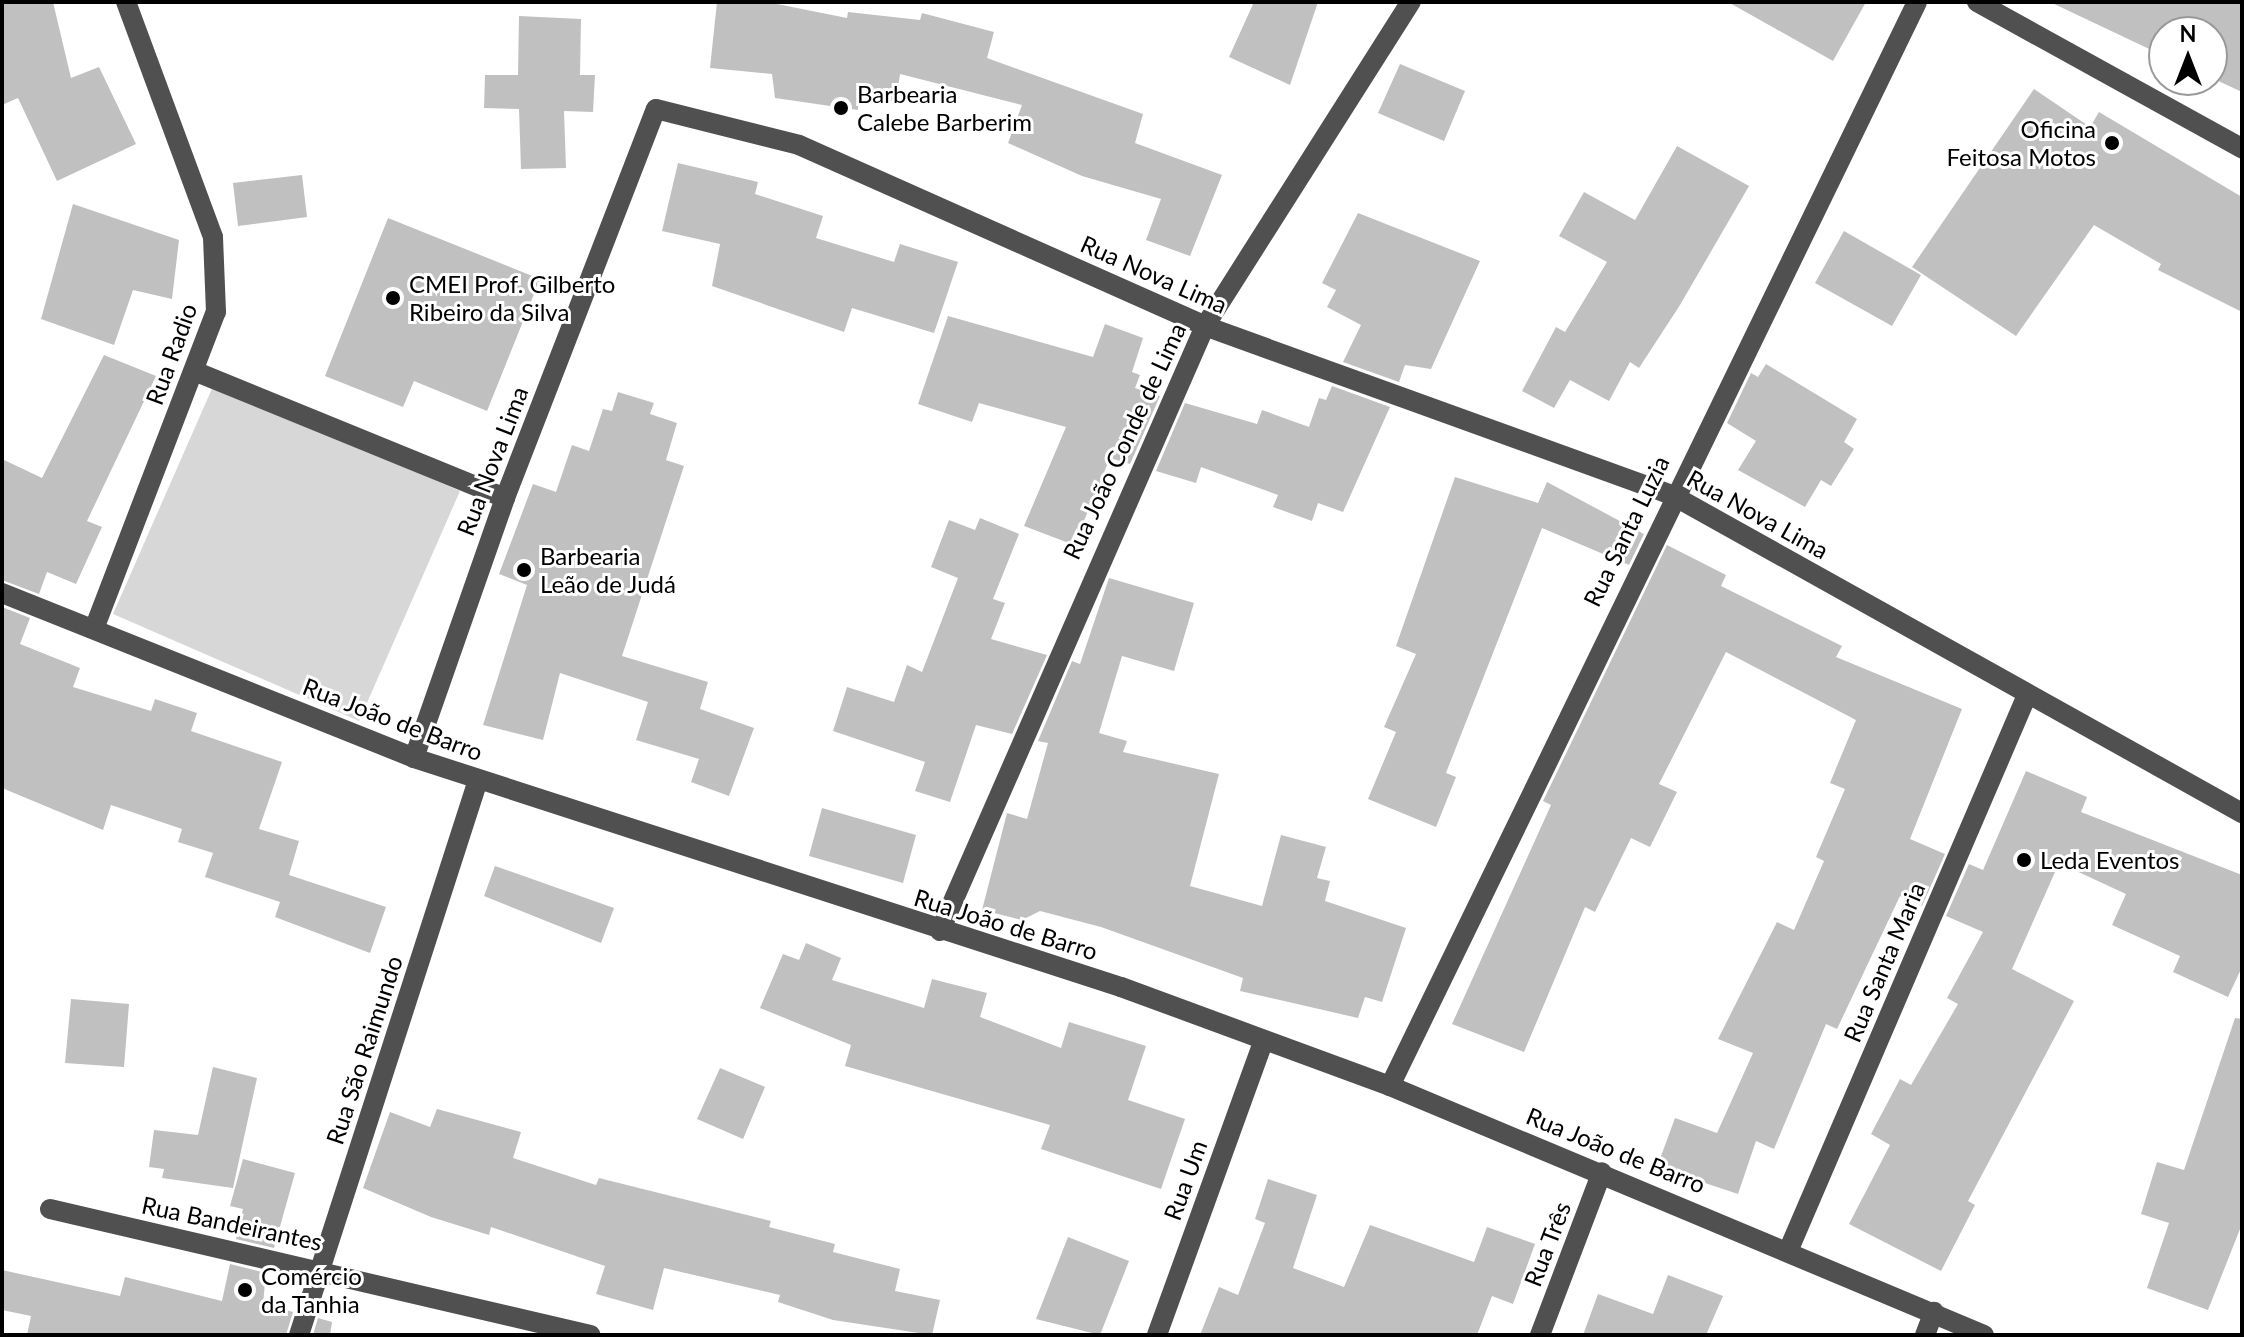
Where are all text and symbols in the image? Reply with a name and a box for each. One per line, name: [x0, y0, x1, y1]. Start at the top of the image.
north arrow: [2148, 16, 2228, 96]
text: N: [2180, 20, 2196, 47]
place label: Barbearia Calebe Barberim: [857, 80, 1032, 136]
marker: Barbearia Calebe Barberim: [832, 99, 850, 117]
place label: Oficina Feitosa Motos: [1947, 115, 2096, 171]
marker: Oficina Feitosa Motos: [2103, 134, 2121, 152]
street label: Rua Nova Lima: [1076, 229, 1232, 319]
place label: CMEI Prof. Gilberto Ribeiro da Silva: [409, 270, 615, 326]
marker: CMEI Prof. Gilberto Ribeiro da Silva: [384, 289, 402, 307]
street label: Rua Radio: [139, 299, 203, 409]
street label: Rua João Conde de Lima: [1056, 318, 1192, 564]
street label: Rua Nova Lima: [450, 382, 534, 540]
street label: Rua Santa Luzia: [1577, 451, 1675, 611]
street label: Rua Nova Lima: [1682, 463, 1834, 565]
place label: Barbearia Leão de Judá: [540, 542, 677, 598]
marker: Barbearia Leão de Judá: [515, 561, 533, 579]
street label: Rua João de Barro: [299, 671, 487, 767]
place label: Leda Eventos: [2040, 846, 2179, 874]
marker: Leda Eventos: [2015, 851, 2033, 869]
street label: Rua Santa Maria: [1837, 878, 1931, 1046]
street label: Rua João de Barro: [910, 882, 1102, 966]
street label: Rua São Raimundo: [320, 952, 408, 1148]
street label: Rua João de Barro: [1522, 1101, 1710, 1199]
street label: Rua Um: [1157, 1136, 1213, 1224]
street label: Rua Bandeirantes: [139, 1190, 325, 1256]
street label: Rua Três: [1518, 1197, 1576, 1291]
place label: Comércio da Tanhia: [261, 1262, 362, 1318]
marker: Comércio da Tanhia: [236, 1281, 254, 1299]

